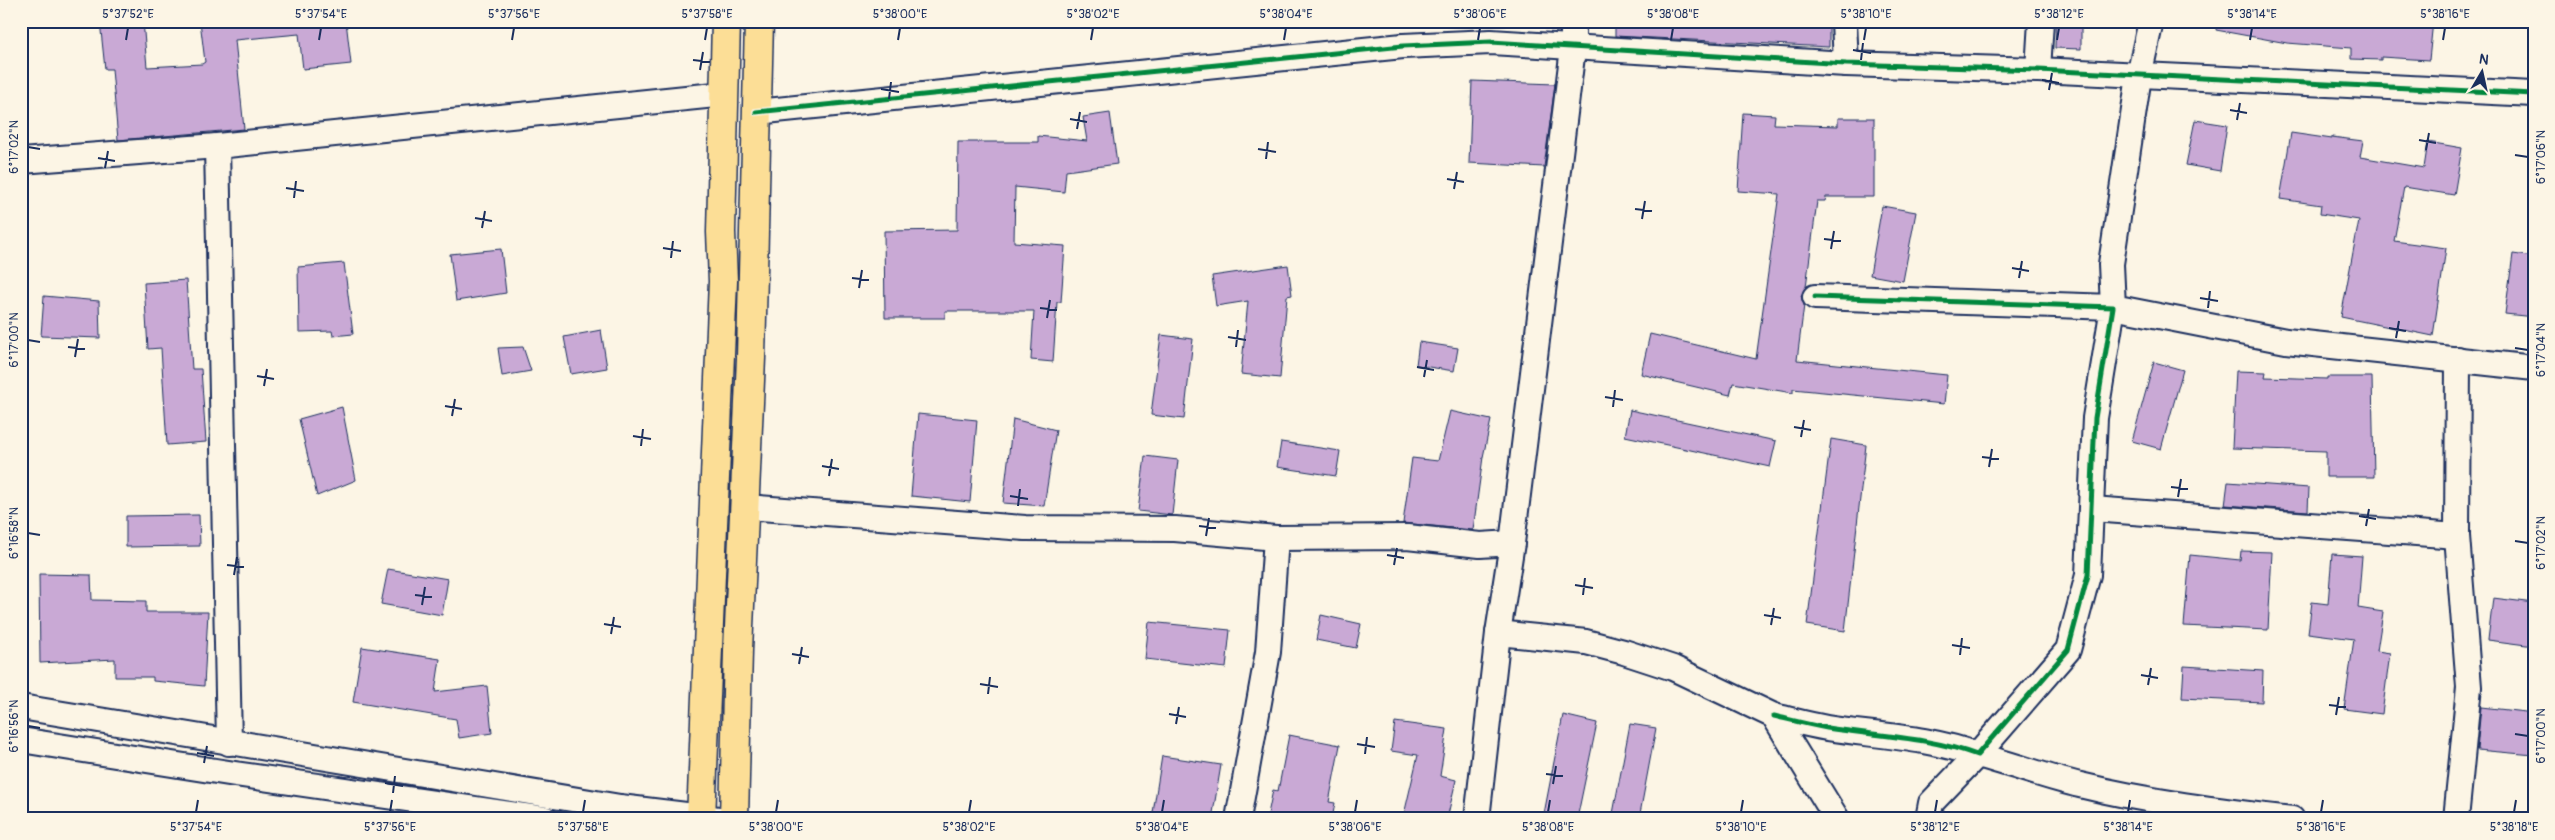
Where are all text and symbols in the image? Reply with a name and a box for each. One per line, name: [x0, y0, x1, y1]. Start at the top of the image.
text: 5°37'52"E: [102, 7, 154, 22]
text: 5°37'54"E: [295, 7, 347, 22]
text: 5°37'56"E: [488, 7, 540, 22]
text: 5°37'58"E: [682, 7, 732, 22]
text: 5°38'00"E: [873, 7, 927, 22]
text: 5°38'02"E: [1067, 7, 1119, 22]
text: 5°38'04"E: [1259, 7, 1313, 22]
text: 5°38'06"E: [1453, 7, 1507, 22]
text: 5°38'08"E: [1647, 7, 1699, 22]
text: 5°38'10"E: [1841, 7, 1891, 22]
text: 5°38'12"E: [2034, 7, 2084, 22]
text: 5°38'14"E: [2227, 7, 2277, 22]
text: 5°38'16"E: [2420, 7, 2470, 22]
north arrow: [2458, 48, 2508, 98]
text: N: [2478, 51, 2490, 69]
text: 6°17'02"N: [7, 120, 22, 174]
text: 6°17'06"N: [2534, 130, 2549, 184]
text: 6°17'00"N: [7, 312, 22, 368]
text: 6°17'04"N: [2534, 323, 2549, 377]
text: 6°16'58"N: [7, 507, 22, 559]
text: 6°17'02"N: [2534, 516, 2549, 570]
text: 6°16'56"N: [7, 700, 22, 752]
text: 6°17'00"N: [2534, 708, 2549, 764]
text: 5°37'54"E: [170, 820, 222, 835]
text: 5°37'56"E: [364, 820, 416, 835]
text: 5°37'58"E: [558, 820, 608, 835]
text: 5°38'00"E: [749, 820, 803, 835]
text: 5°38'02"E: [943, 820, 995, 835]
text: 5°38'04"E: [1135, 820, 1189, 835]
text: 5°38'06"E: [1328, 820, 1382, 835]
text: 5°38'08"E: [1522, 820, 1574, 835]
text: 5°38'10"E: [1716, 820, 1766, 835]
text: 5°38'12"E: [1910, 820, 1960, 835]
text: 5°38'14"E: [2103, 820, 2153, 835]
text: 5°38'16"E: [2296, 820, 2346, 835]
text: 5°38'18"E: [2490, 820, 2538, 835]

